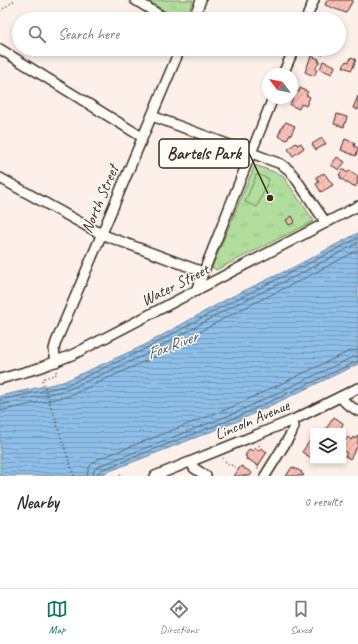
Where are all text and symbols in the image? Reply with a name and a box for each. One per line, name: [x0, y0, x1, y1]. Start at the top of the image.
search box: [12, 12, 346, 56]
icon: search: [26, 23, 48, 45]
text: Search here: [58, 25, 119, 44]
north arrow: [262, 68, 298, 104]
callout: Bartels Park: [159, 139, 249, 168]
text: Bartels Park: [167, 143, 243, 164]
street label: North Street: [77, 159, 124, 236]
street label: Water Street: [138, 259, 214, 311]
water label: Fox River: [144, 325, 203, 364]
street label: Lincoln Avenue: [212, 395, 294, 445]
map controls: [310, 428, 346, 464]
button: layers: [310, 428, 346, 464]
text: Nearby: [16, 492, 59, 513]
text: 0 results: [304, 494, 342, 510]
tab: Map: [46, 598, 68, 636]
tab: Directions: [160, 598, 198, 636]
tab: Saved: [290, 598, 312, 636]

